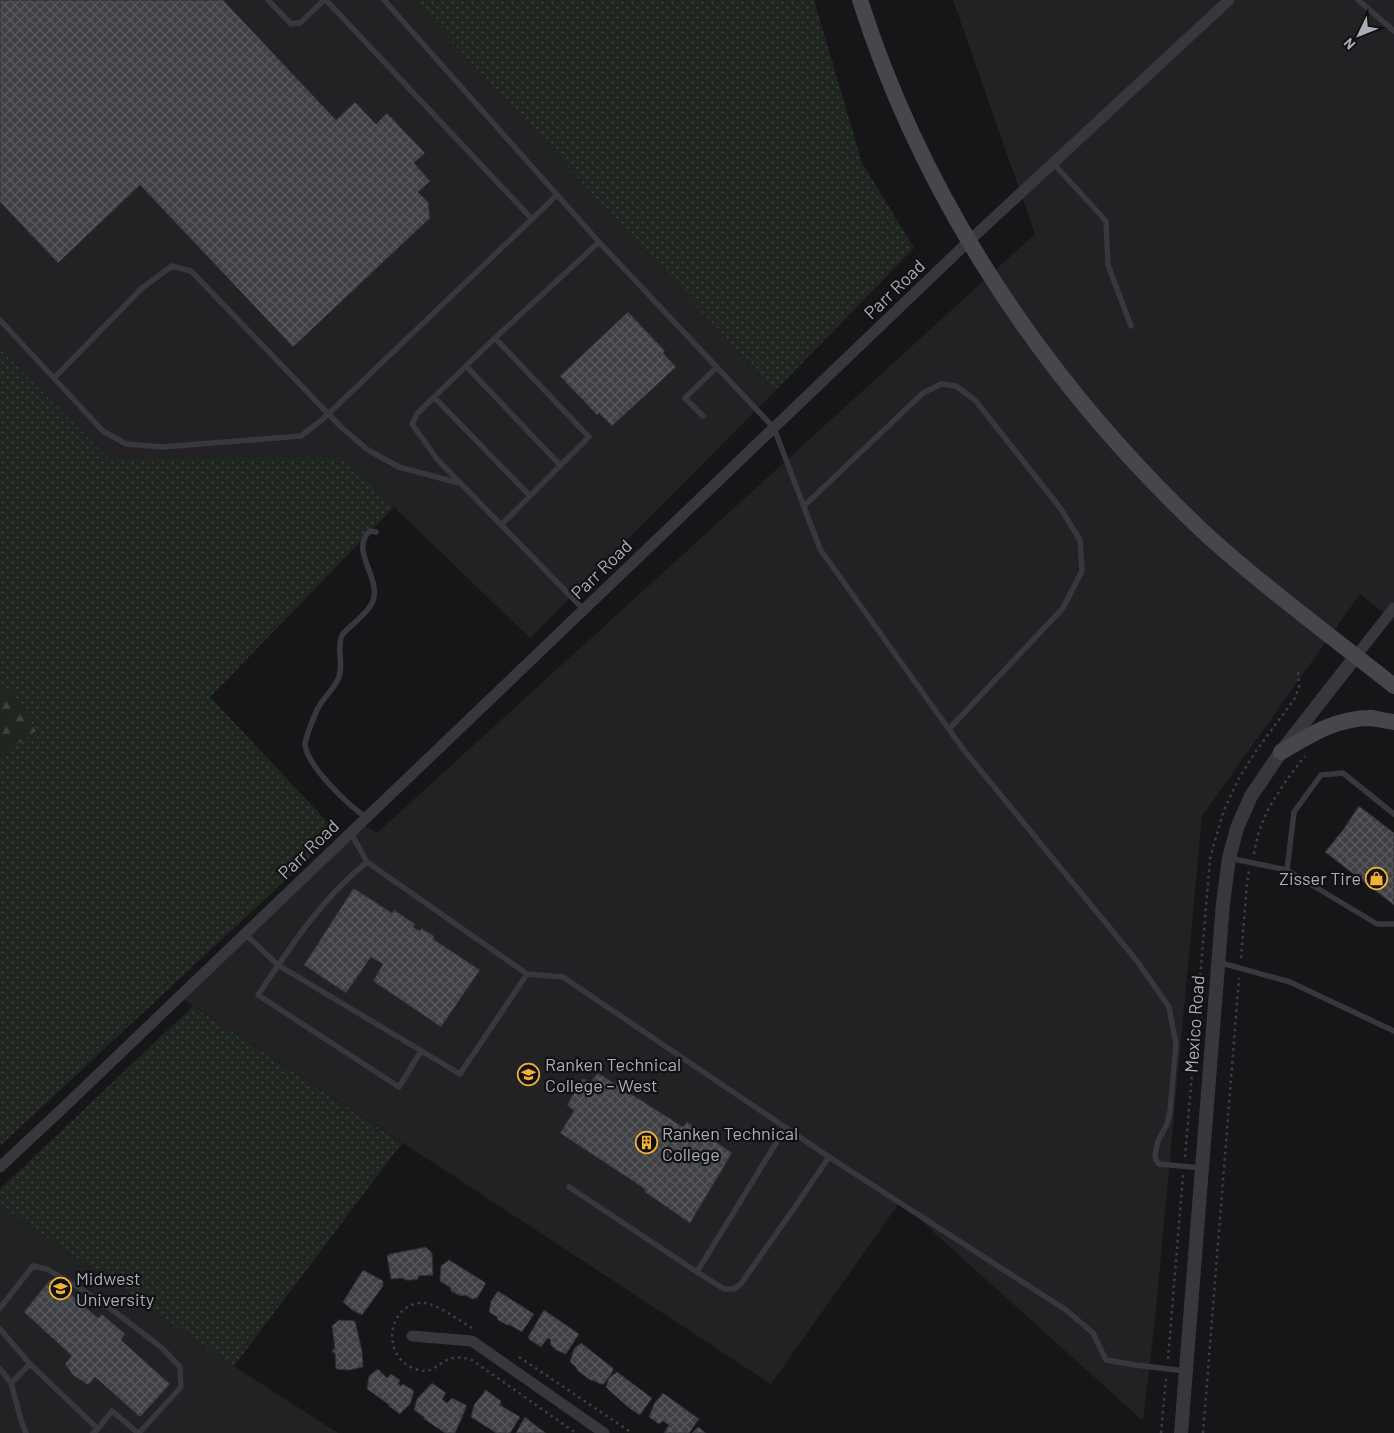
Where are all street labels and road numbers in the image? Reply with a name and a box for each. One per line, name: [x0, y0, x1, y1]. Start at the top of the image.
street label: Parr Road: [859, 255, 929, 323]
street label: Parr Road: [566, 535, 636, 603]
street label: Parr Road: [273, 815, 343, 883]
street label: Mexico Road: [1180, 974, 1208, 1074]

